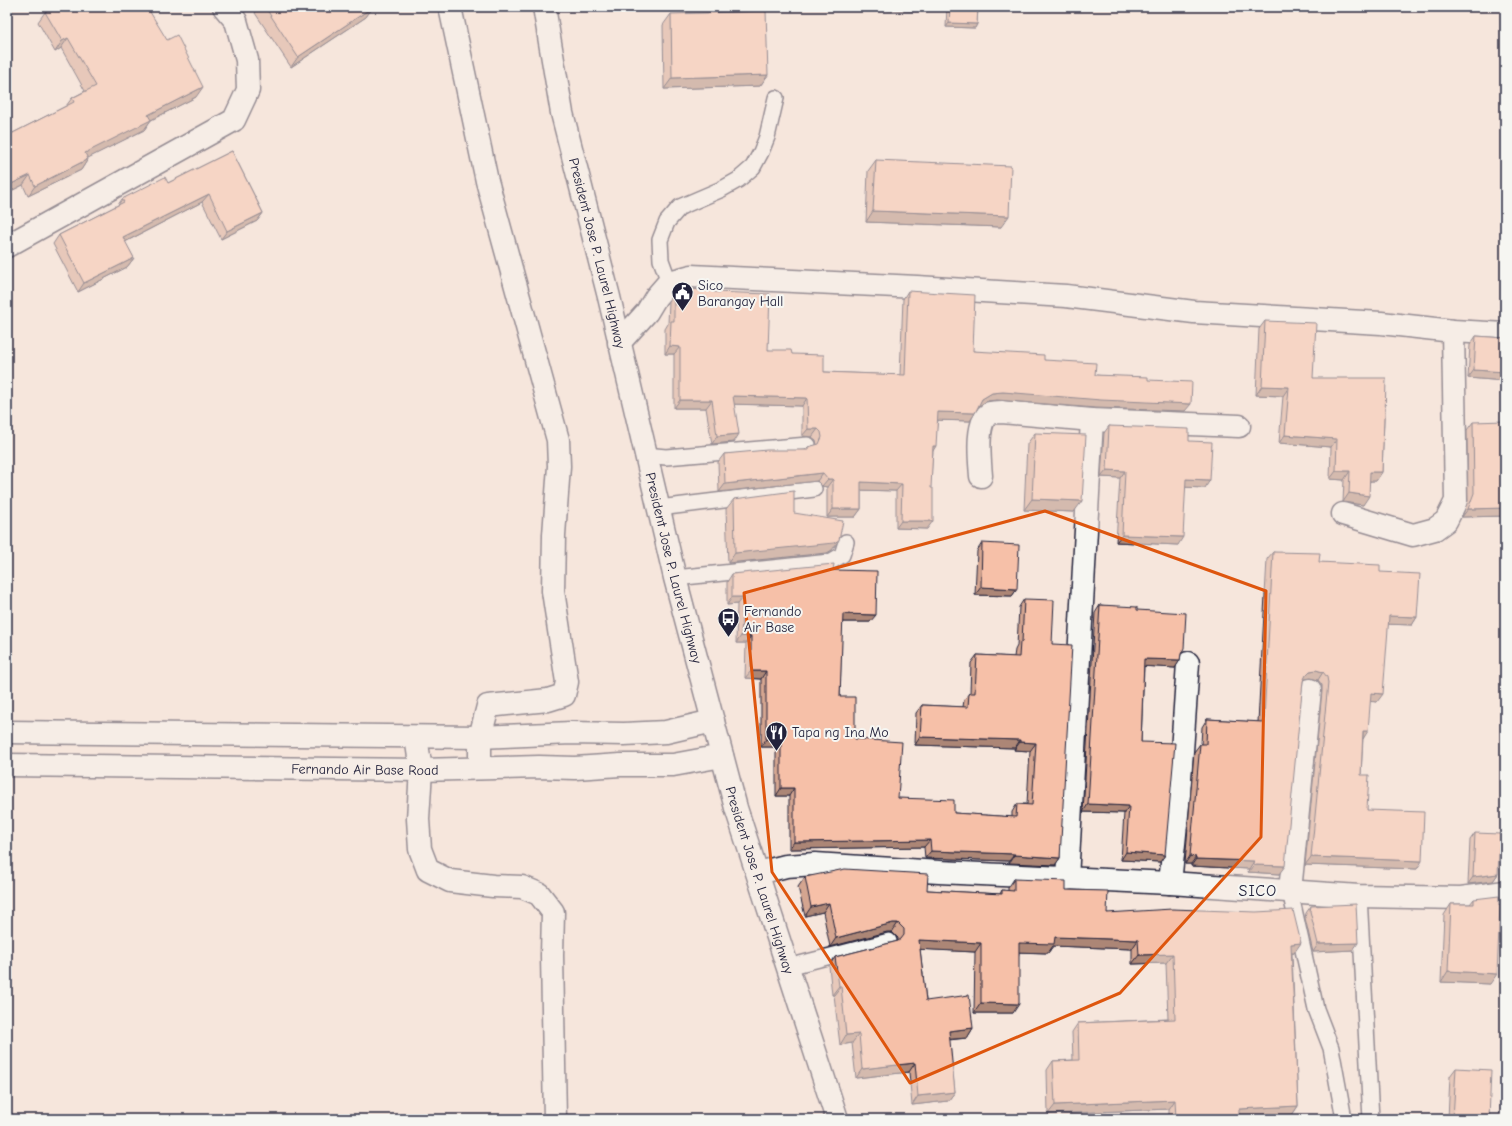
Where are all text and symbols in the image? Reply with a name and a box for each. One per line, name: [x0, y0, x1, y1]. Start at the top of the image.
street label: President Jose P. Laurel Highway: [565, 156, 629, 351]
place label: Sico Barangay Hall: [698, 277, 783, 310]
public building icon: Sico Barangay Hall: [670, 280, 696, 313]
street label: President Jose P. Laurel Highway: [642, 471, 705, 666]
place label: Fernando Air Base: [744, 603, 801, 636]
bus stop icon: Fernando Air Base: [716, 606, 742, 639]
restaurant icon: Tapa ng Ina Mo: [764, 719, 790, 752]
place label: Tapa ng Ina Mo: [792, 724, 889, 741]
street label: Fernando Air Base Road: [291, 760, 439, 779]
street label: President Jose P. Laurel Highway: [722, 785, 798, 977]
district label: SICO: [1239, 882, 1277, 900]

